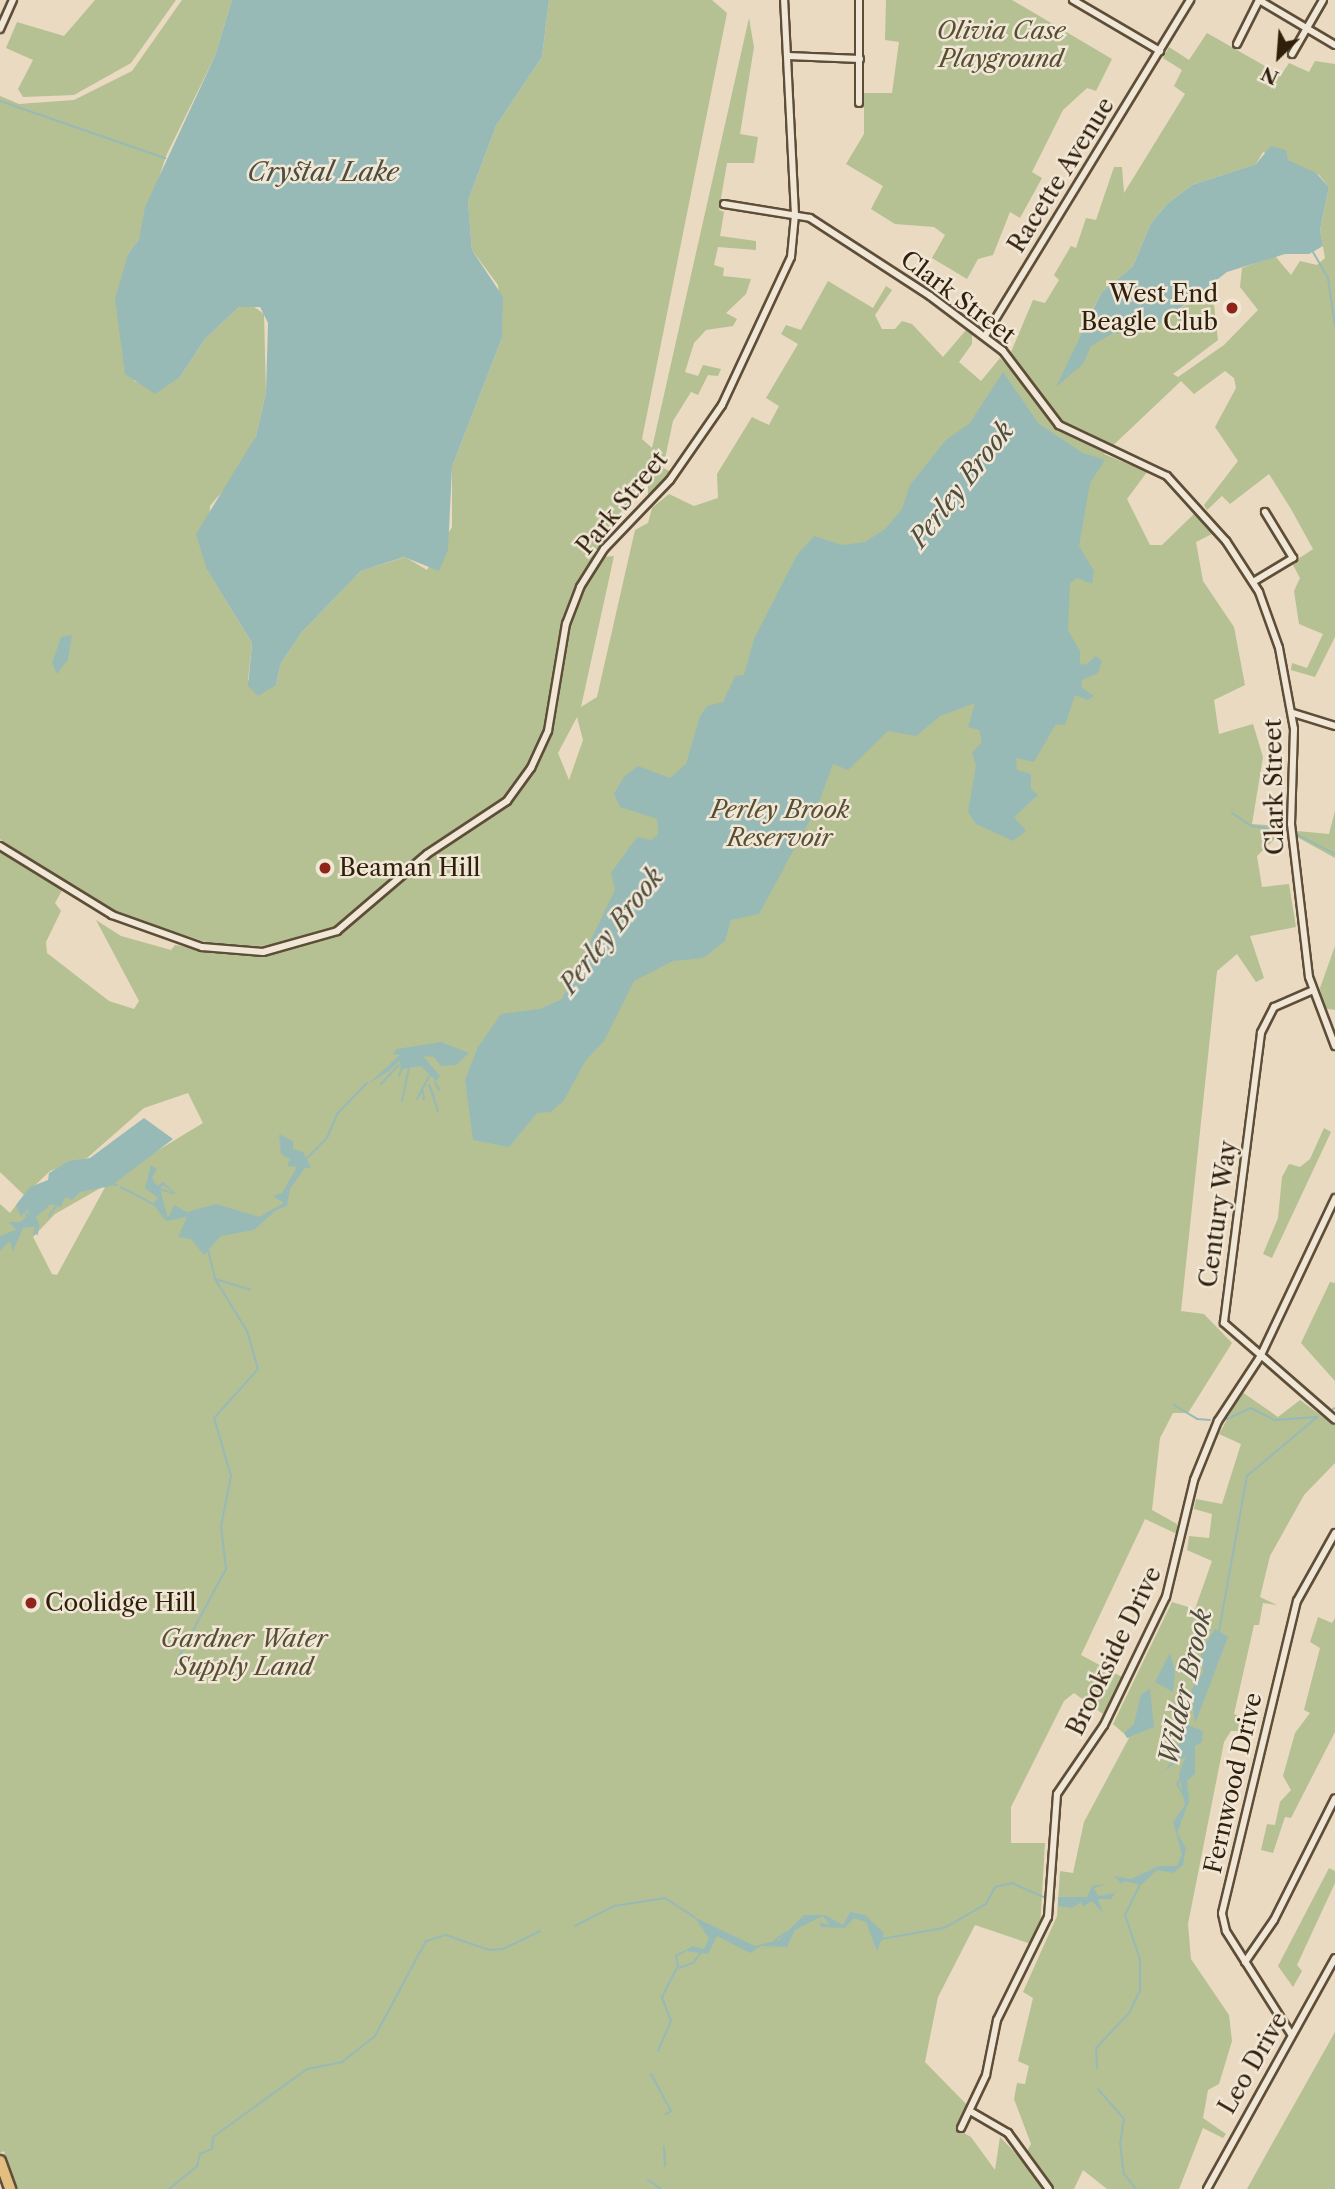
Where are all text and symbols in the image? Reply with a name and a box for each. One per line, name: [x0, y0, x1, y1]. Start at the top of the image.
park label: Olivia Case Playground: [936, 17, 1066, 73]
north arrow: [1244, 21, 1314, 91]
text: N: [1258, 62, 1282, 89]
street label: Racette Avenue: [1002, 92, 1120, 258]
water label: Crystal Lake: [247, 157, 399, 189]
street label: Clark Street: [895, 244, 1021, 350]
place label: West End Beagle Club: [1081, 280, 1218, 336]
marker: West End Beagle Club: [1224, 300, 1240, 316]
water label: Perley Brook: [903, 416, 1021, 554]
street label: Park Street: [570, 445, 674, 561]
street label: Clark Street: [1258, 718, 1290, 856]
park label: Perley Brook Reservoir: [710, 796, 850, 852]
place label: Beaman Hill: [339, 854, 480, 882]
marker: Beaman Hill: [317, 860, 333, 876]
water label: Perley Brook: [553, 862, 671, 1000]
street label: Century Way: [1193, 1138, 1243, 1290]
street label: Brookside Drive: [1061, 1562, 1167, 1740]
place label: Coolidge Hill: [45, 1589, 196, 1617]
marker: Coolidge Hill: [23, 1595, 39, 1611]
water label: Wilder Brook: [1153, 1606, 1219, 1768]
park label: Gardner Water Supply Land: [160, 1625, 328, 1681]
street label: Fernwood Drive: [1198, 1690, 1268, 1876]
street label: Leo Drive: [1212, 2007, 1294, 2119]

